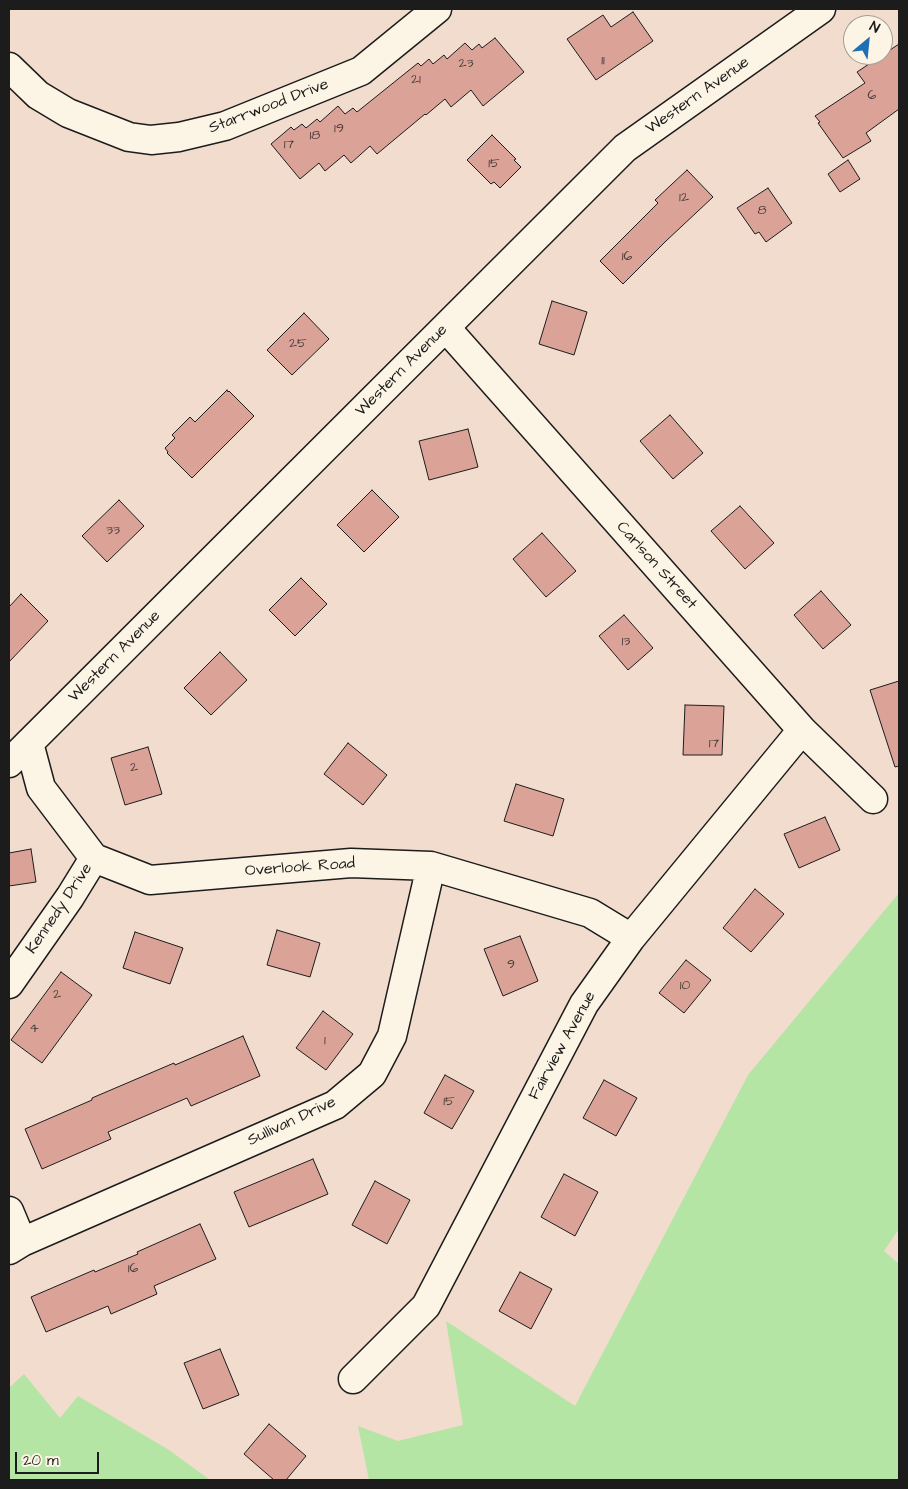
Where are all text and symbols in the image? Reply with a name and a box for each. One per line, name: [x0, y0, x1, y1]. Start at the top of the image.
north arrow: [843, 15, 893, 65]
text: N: [866, 17, 883, 39]
house number: 11: [601, 53, 605, 69]
street label: Western Avenue: [642, 53, 754, 139]
house number: 23: [458, 56, 474, 72]
house number: 21: [411, 72, 421, 88]
street label: Starrwood Drive: [206, 75, 332, 139]
house number: 6: [868, 88, 876, 104]
house number: 19: [334, 121, 344, 137]
house number: 18: [310, 128, 320, 144]
house number: 17: [284, 137, 294, 153]
house number: 15: [488, 156, 500, 172]
house number: 12: [679, 190, 689, 206]
house number: 8: [757, 203, 767, 219]
house number: 16: [622, 249, 632, 265]
street label: Western Avenue: [352, 321, 452, 421]
house number: 25: [289, 336, 307, 352]
street label: Carlson Street: [612, 518, 700, 614]
house number: 33: [106, 523, 120, 539]
street label: Western Avenue: [65, 607, 165, 707]
house number: 13: [622, 634, 630, 650]
house number: 17: [709, 736, 719, 752]
house number: 2: [130, 760, 138, 776]
street label: Overlook Road: [244, 855, 356, 881]
street label: Kennedy Drive: [23, 860, 97, 958]
house number: 9: [507, 957, 515, 973]
house number: 10: [680, 978, 690, 994]
house number: 2: [53, 987, 61, 1003]
street label: Fairview Avenue: [525, 988, 601, 1104]
house number: 4: [29, 1021, 39, 1037]
house number: 1: [324, 1033, 326, 1049]
street label: Sullivan Drive: [245, 1093, 339, 1151]
house number: 15: [443, 1094, 455, 1110]
house number: 16: [128, 1261, 138, 1277]
scale bar: [18, 1442, 101, 1474]
text: 20 m: [23, 1450, 59, 1471]

